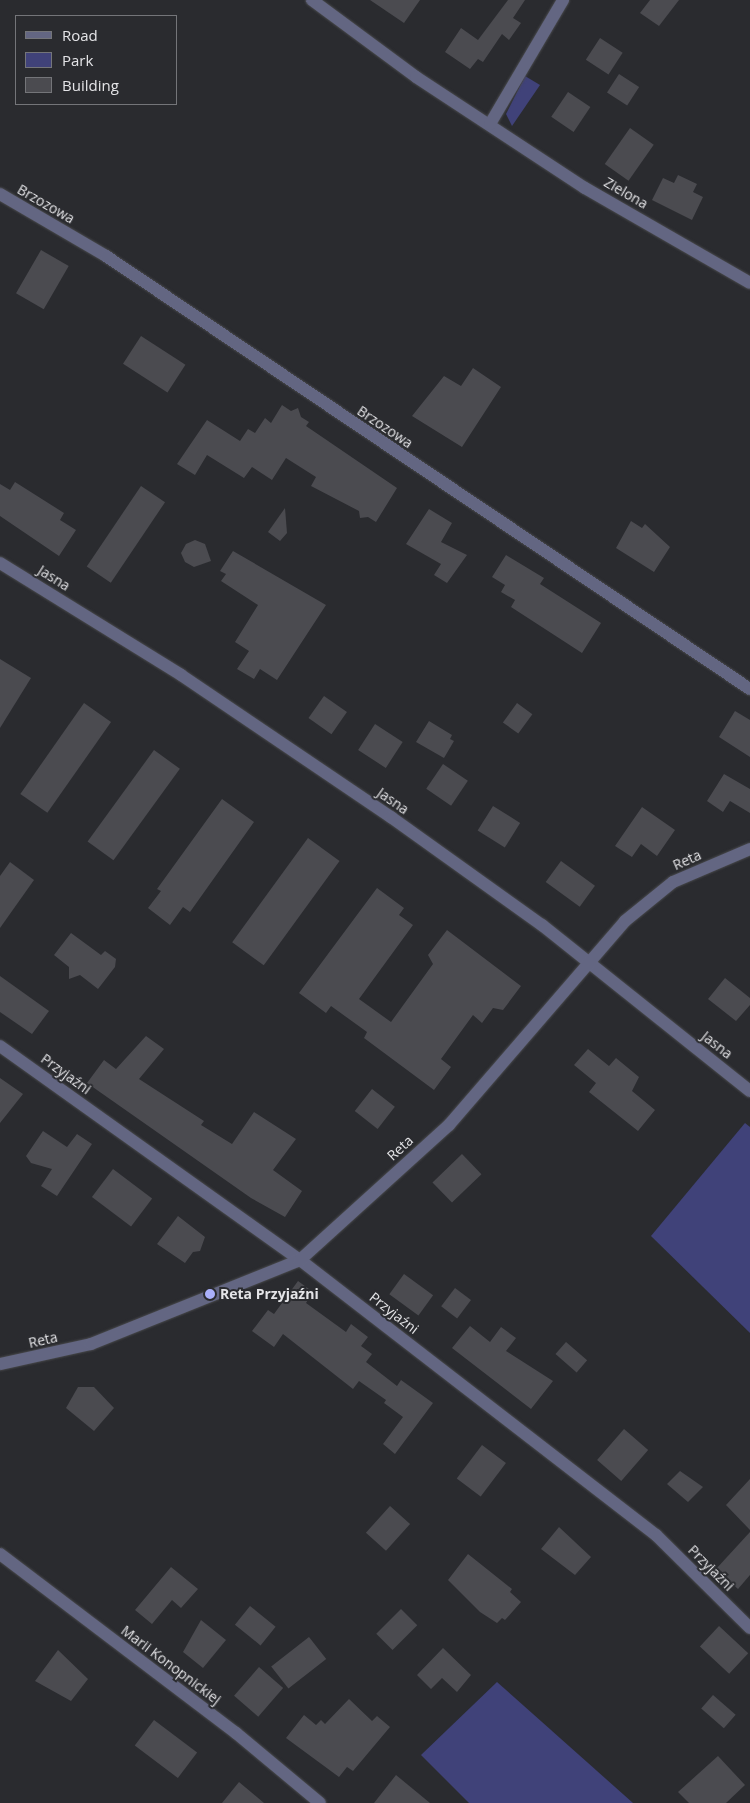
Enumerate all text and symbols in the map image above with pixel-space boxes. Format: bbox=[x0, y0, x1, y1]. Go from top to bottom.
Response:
legend bbox=[15, 15, 178, 105]
text: Road bbox=[62, 25, 98, 45]
text: Park bbox=[62, 50, 93, 70]
text: Building bbox=[62, 75, 119, 95]
street label: Zielona bbox=[601, 174, 651, 212]
street label: Brzozowa bbox=[14, 181, 78, 227]
street label: Brzozowa bbox=[354, 402, 416, 452]
street label: Jasna bbox=[35, 562, 73, 594]
street label: Jasna bbox=[374, 784, 412, 818]
street label: Reta bbox=[670, 846, 704, 874]
street label: Jasna bbox=[698, 1028, 736, 1062]
street label: Przyjaźni bbox=[38, 1050, 94, 1098]
street label: Reta bbox=[384, 1132, 416, 1164]
place label: Reta Przyjaźni bbox=[220, 1286, 319, 1302]
marker: Reta Przyjaźni bbox=[204, 1288, 216, 1300]
street label: Przyjaźni bbox=[366, 1289, 422, 1337]
street label: Reta bbox=[27, 1329, 59, 1351]
street label: Przyjaźni bbox=[685, 1542, 737, 1594]
street label: Marii Konopnickiej bbox=[118, 1622, 224, 1708]

